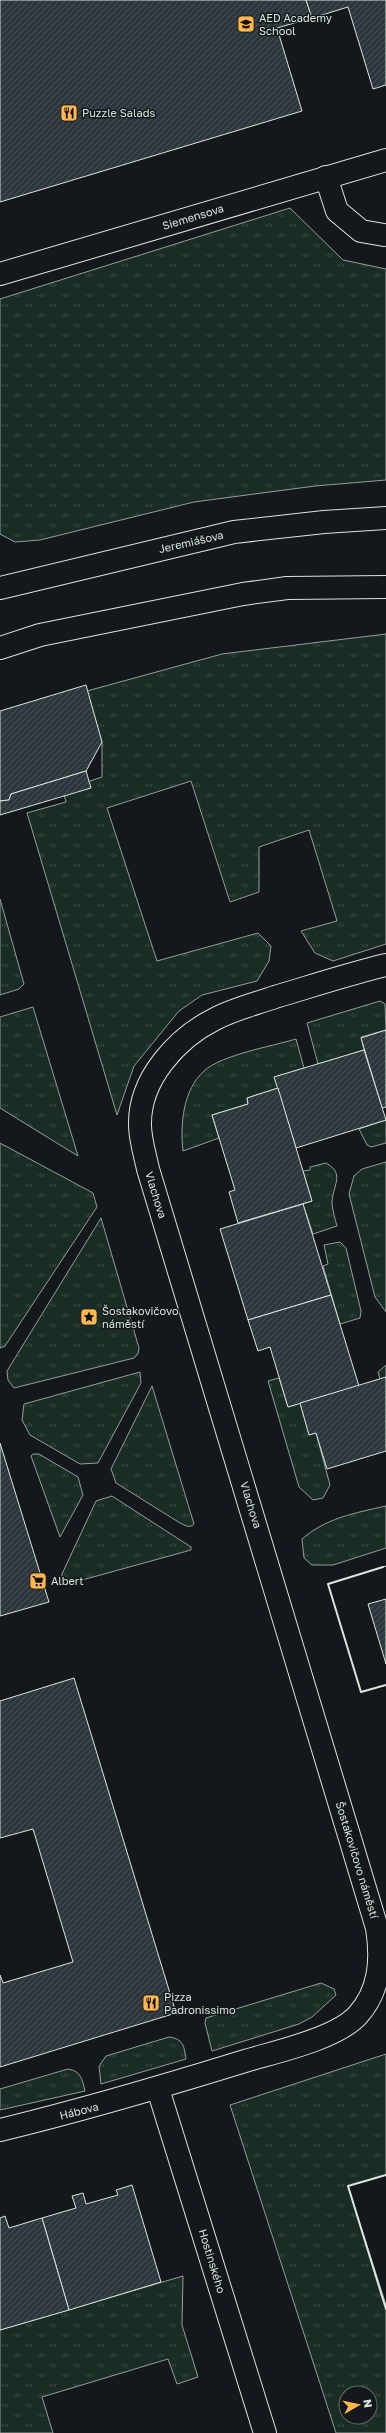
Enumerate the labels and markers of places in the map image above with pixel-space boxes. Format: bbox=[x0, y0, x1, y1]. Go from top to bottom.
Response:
place label: AED Academy School bbox=[259, 11, 332, 37]
school or university icon: AED Academy School bbox=[236, 14, 256, 34]
restaurant icon: Puzzle Salads bbox=[59, 103, 79, 123]
place label: Puzzle Salads bbox=[82, 106, 155, 119]
place label: Šostakovičovo náměstí bbox=[102, 1304, 179, 1330]
place icon: Šostakovičovo náměstí bbox=[79, 1307, 99, 1327]
supermarket icon: Albert bbox=[28, 1571, 48, 1591]
place label: Albert bbox=[51, 1574, 84, 1587]
place label: Pizza Padronissimo bbox=[164, 1990, 236, 2016]
restaurant icon: Pizza Padronissimo bbox=[141, 1993, 161, 2013]

